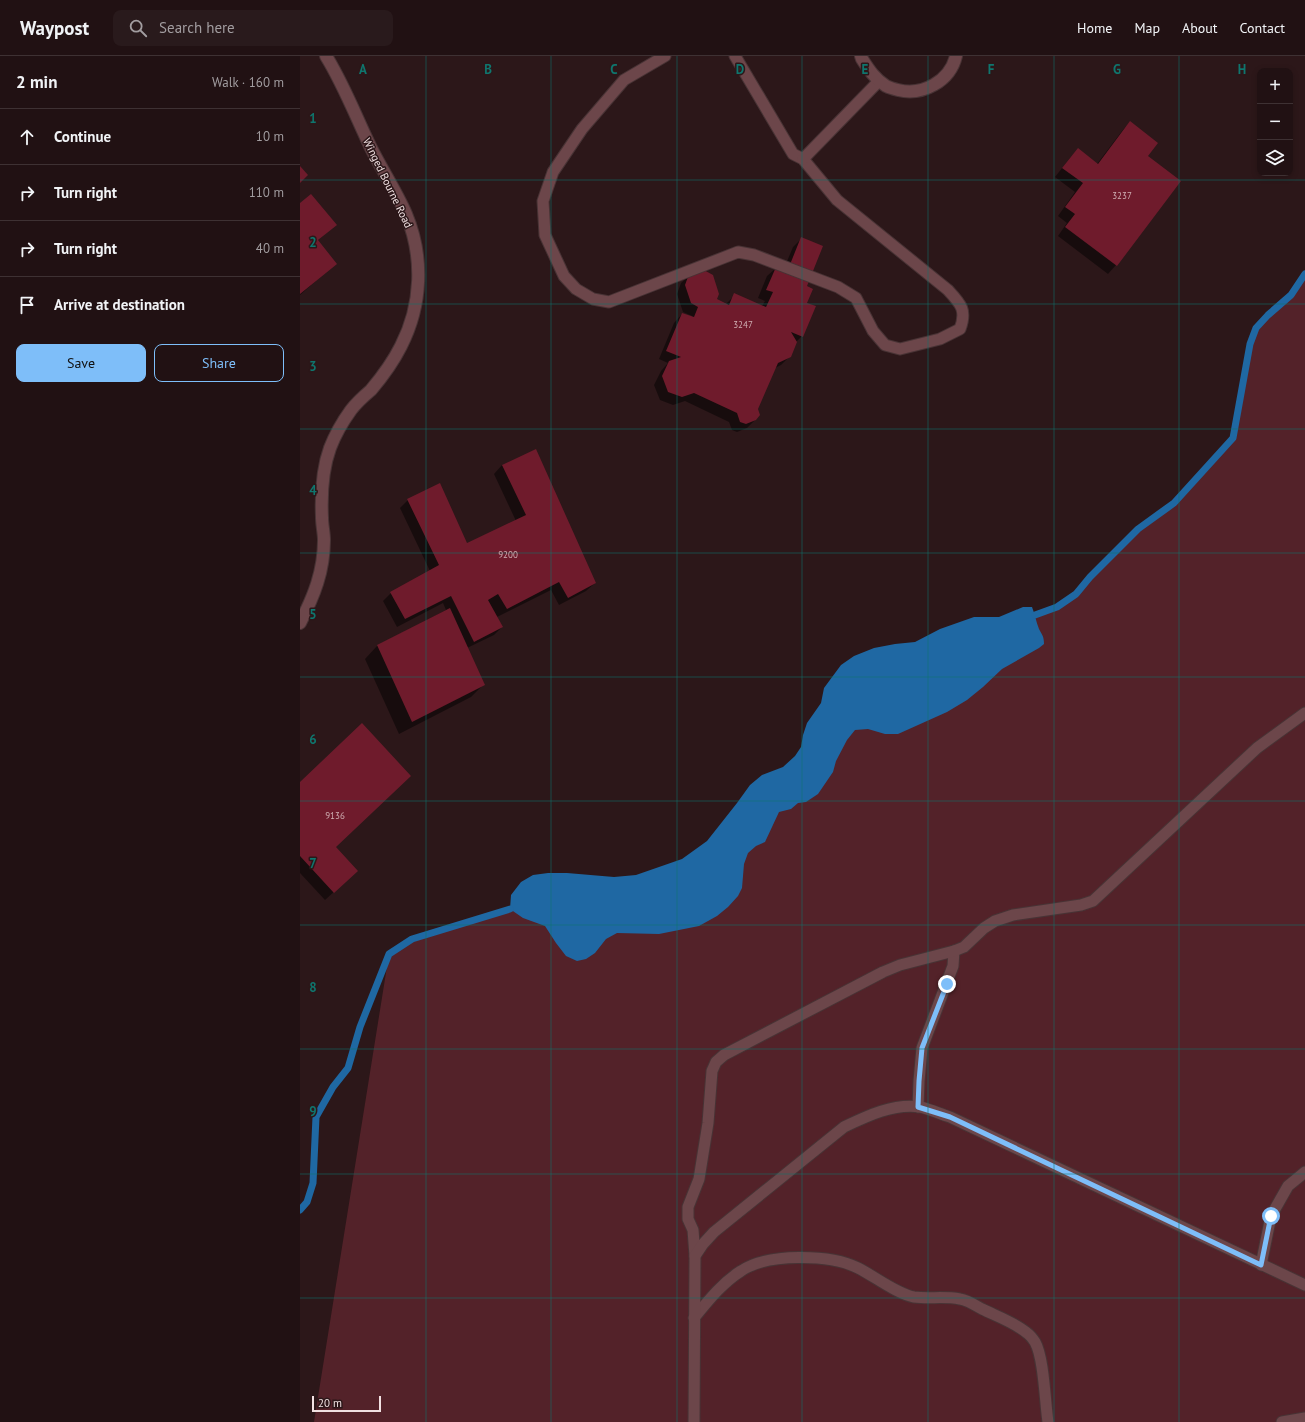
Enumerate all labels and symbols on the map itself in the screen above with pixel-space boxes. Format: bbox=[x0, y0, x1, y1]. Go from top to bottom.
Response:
text: A bbox=[359, 61, 367, 78]
text: B bbox=[484, 61, 492, 78]
text: C bbox=[610, 61, 618, 78]
text: D bbox=[736, 61, 744, 78]
text: E bbox=[862, 61, 869, 78]
text: F bbox=[988, 61, 995, 78]
text: G bbox=[1113, 61, 1121, 78]
text: H bbox=[1238, 61, 1246, 78]
text: 1 bbox=[309, 110, 317, 127]
street label: Winged Bourne Road bbox=[360, 136, 416, 230]
house number: 3237 bbox=[1112, 190, 1132, 201]
text: 2 bbox=[309, 234, 317, 251]
house number: 3247 bbox=[733, 319, 753, 330]
text: 3 bbox=[309, 358, 317, 375]
text: 4 bbox=[309, 482, 317, 499]
house number: 9200 bbox=[498, 549, 518, 560]
text: 5 bbox=[309, 606, 317, 623]
text: 6 bbox=[309, 731, 317, 748]
house number: 9136 bbox=[325, 810, 345, 821]
text: 7 bbox=[309, 855, 317, 872]
route end bbox=[938, 975, 956, 993]
text: 8 bbox=[309, 979, 317, 996]
text: 9 bbox=[309, 1103, 317, 1120]
route start bbox=[1262, 1207, 1280, 1225]
scale bar bbox=[312, 1394, 381, 1413]

